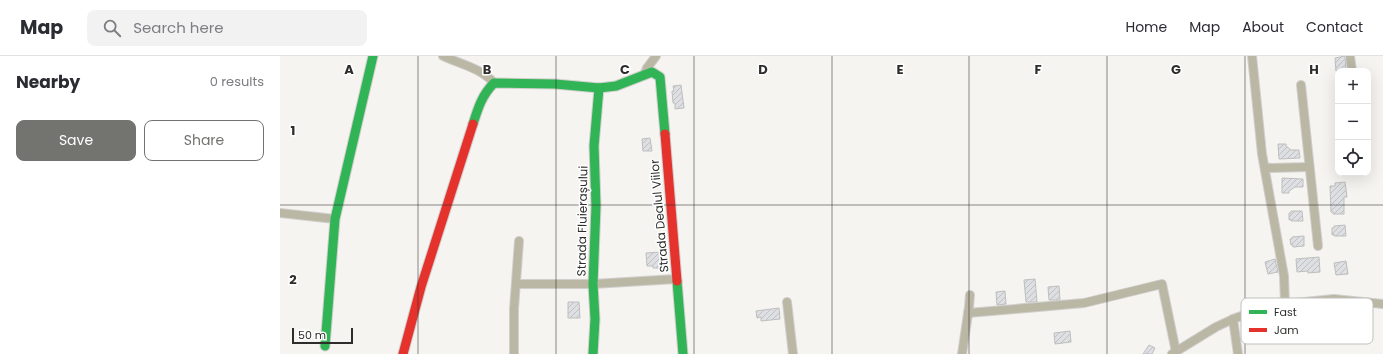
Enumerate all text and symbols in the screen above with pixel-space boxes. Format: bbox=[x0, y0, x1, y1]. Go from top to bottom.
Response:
search box bbox=[87, 10, 367, 46]
text: Map bbox=[20, 14, 63, 41]
icon: search bbox=[101, 17, 123, 39]
text: Search here bbox=[133, 17, 224, 38]
text: Home bbox=[1125, 17, 1167, 37]
text: Map bbox=[1189, 17, 1220, 37]
text: About bbox=[1242, 17, 1284, 37]
text: Contact bbox=[1306, 17, 1363, 37]
text: A bbox=[344, 60, 354, 79]
text: B bbox=[483, 60, 492, 79]
text: C bbox=[620, 60, 630, 79]
text: D bbox=[758, 60, 768, 79]
text: E bbox=[896, 60, 904, 79]
text: F bbox=[1034, 60, 1042, 79]
text: G bbox=[1171, 60, 1181, 79]
text: H bbox=[1309, 60, 1319, 79]
map controls bbox=[1335, 68, 1371, 176]
button: + bbox=[1335, 68, 1371, 104]
text: Nearby bbox=[16, 70, 80, 94]
text: 0 results bbox=[210, 72, 264, 91]
button: − bbox=[1335, 104, 1371, 140]
button: Save bbox=[16, 120, 136, 161]
button: Share bbox=[144, 120, 264, 161]
text: 1 bbox=[291, 121, 295, 140]
button: locate bbox=[1335, 140, 1371, 176]
street label: Strada Dealul Viilor bbox=[646, 158, 672, 273]
street label: Strada Fluierașului bbox=[573, 166, 591, 276]
text: 2 bbox=[289, 270, 297, 289]
legend bbox=[1241, 298, 1373, 344]
text: Fast bbox=[1274, 304, 1297, 320]
text: Jam bbox=[1274, 322, 1299, 338]
scale bar bbox=[292, 326, 353, 345]
text: 50 m bbox=[298, 327, 326, 343]

